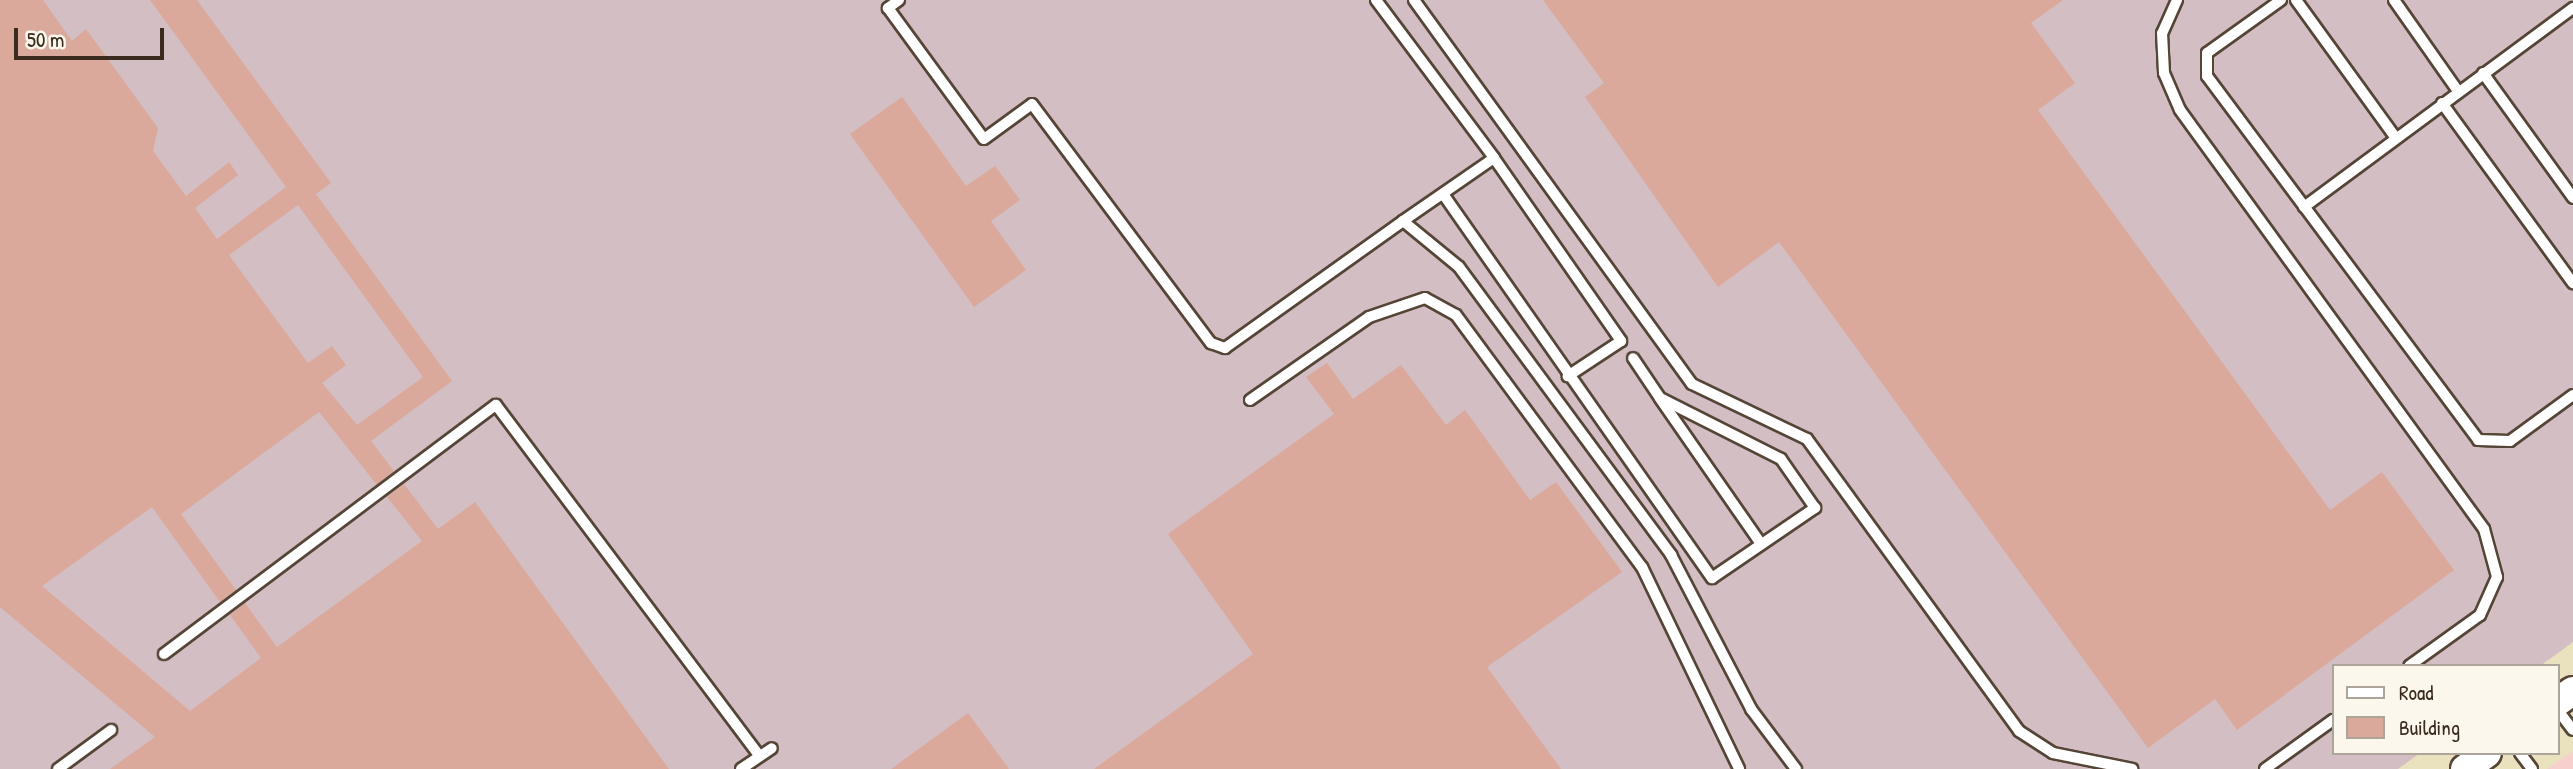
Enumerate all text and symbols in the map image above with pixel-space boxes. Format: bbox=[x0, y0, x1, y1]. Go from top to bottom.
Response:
scale bar bbox=[18, 14, 168, 58]
text: 50 m bbox=[27, 25, 64, 54]
legend bbox=[2332, 664, 2559, 755]
text: Road bbox=[2399, 678, 2433, 707]
text: Building bbox=[2399, 713, 2460, 742]

